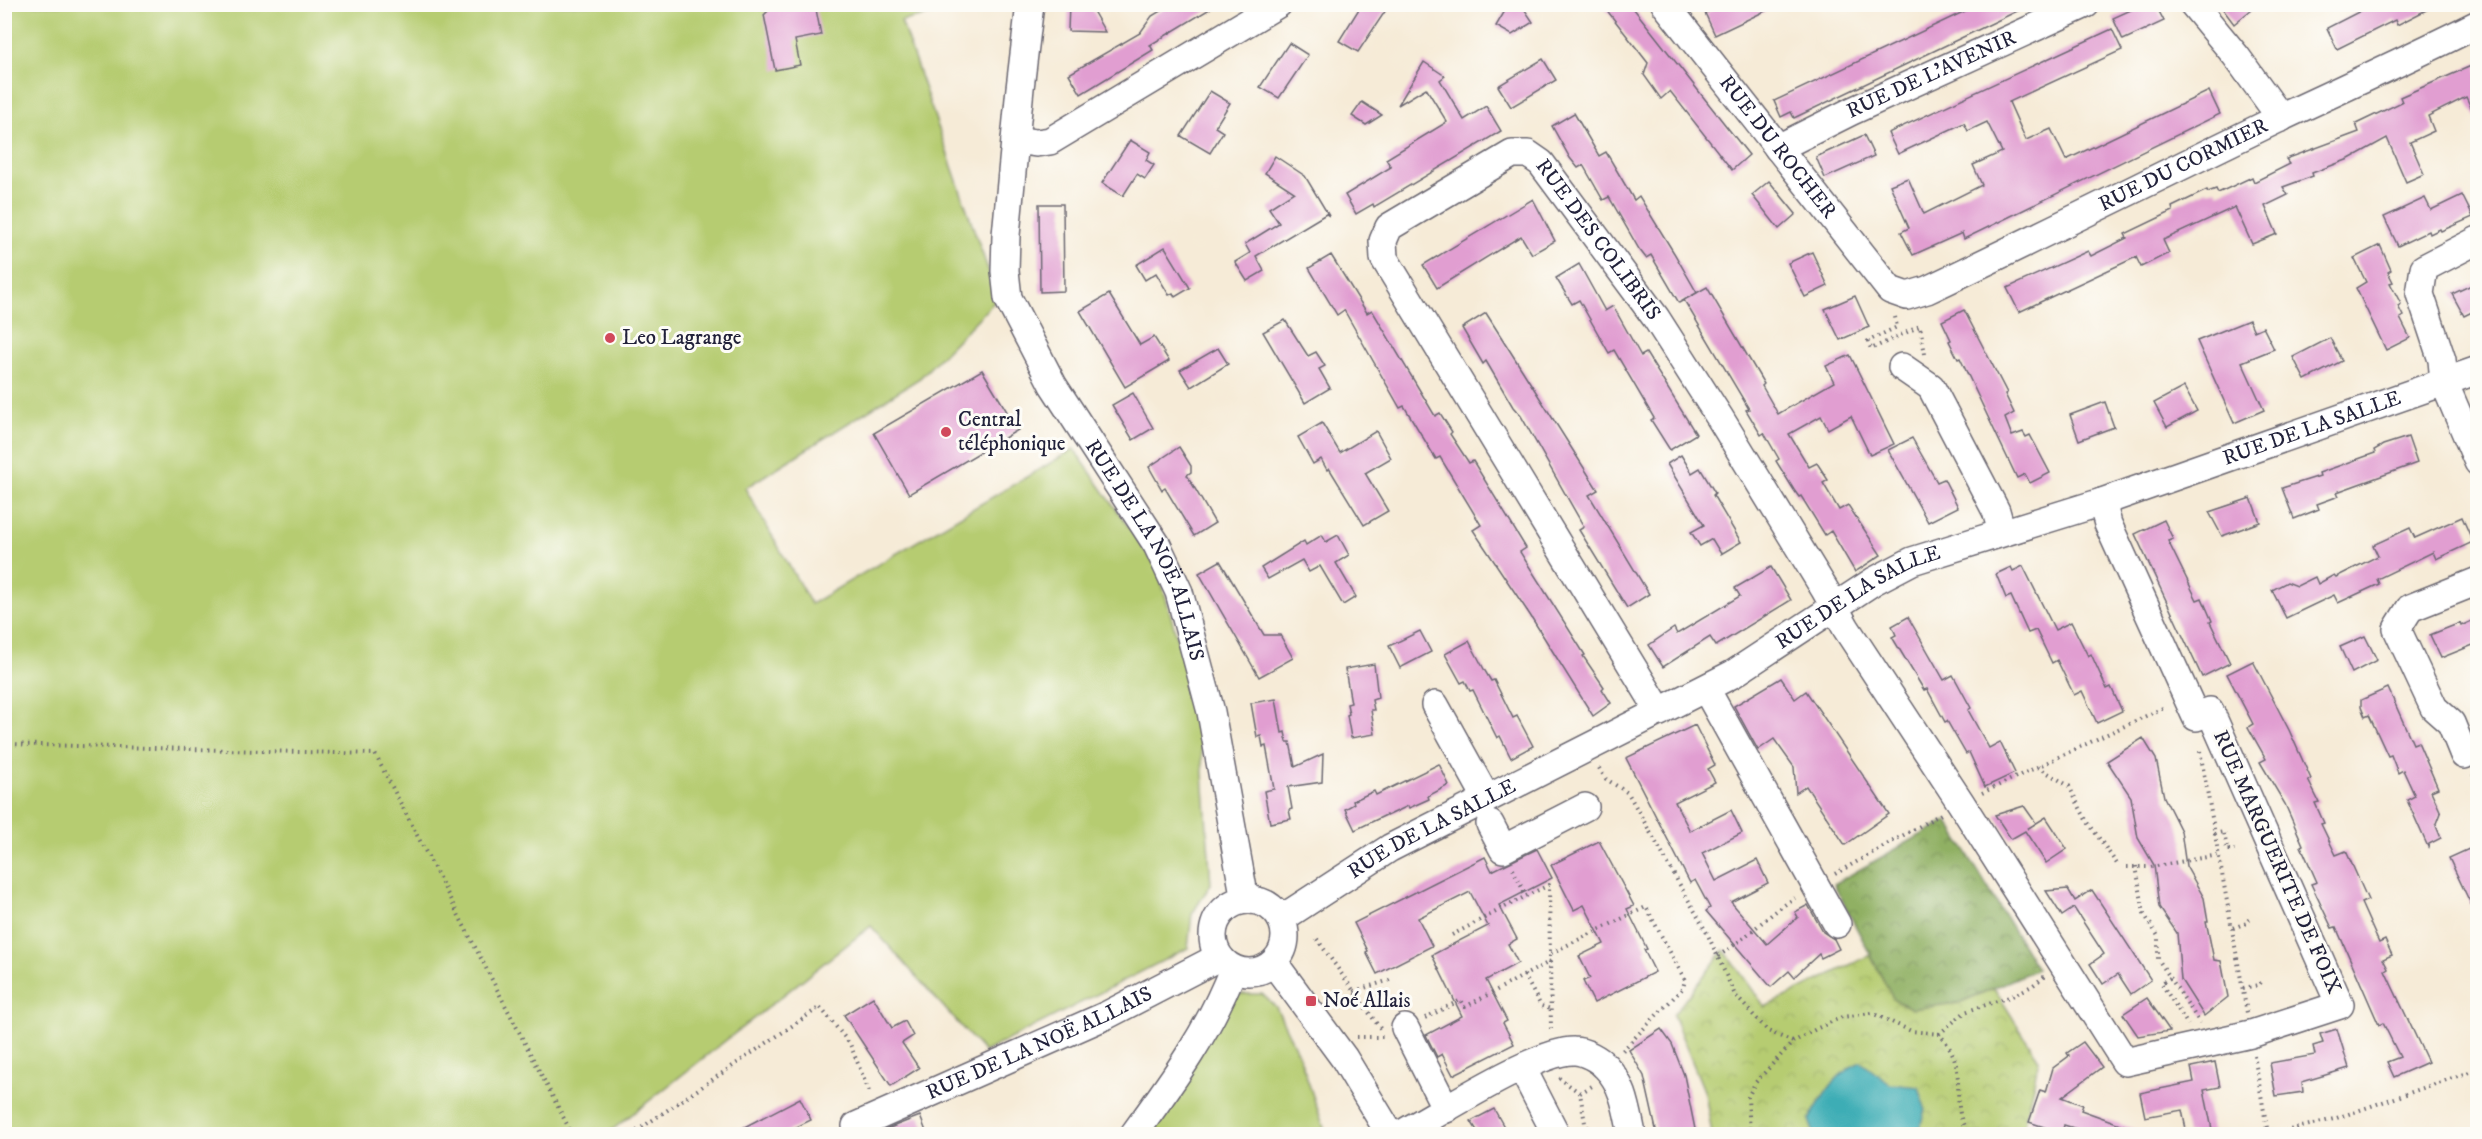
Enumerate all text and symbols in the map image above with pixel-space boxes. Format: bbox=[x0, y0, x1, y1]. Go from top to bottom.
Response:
street label: RUE DE L'AVENIR bbox=[1843, 25, 2020, 125]
street label: RUE DU ROCHER bbox=[1713, 70, 1842, 224]
street label: RUE DU CORMIER bbox=[2095, 113, 2272, 218]
street label: RUE DES COLIBRIS bbox=[1530, 154, 1666, 326]
place label: Leo Lagrange bbox=[622, 325, 742, 351]
marker: Leo Lagrange bbox=[603, 331, 617, 345]
street label: RUE DE LA SALLE bbox=[2219, 385, 2405, 472]
place label: Central téléphonique bbox=[958, 407, 1066, 457]
marker: Central téléphonique bbox=[939, 425, 953, 439]
street label: RUE DE LA NOË ALLAIS bbox=[1079, 435, 1210, 664]
street label: RUE DE LA SALLE bbox=[1771, 540, 1944, 655]
street label: RUE MARGUERITE DE FOIX bbox=[2207, 726, 2347, 998]
street label: RUE DE LA SALLE bbox=[1343, 773, 1520, 885]
street label: RUE DE LA NOË ALLAIS bbox=[922, 981, 1157, 1106]
place label: Noé Allais bbox=[1323, 988, 1411, 1014]
marker: Noé Allais bbox=[1304, 994, 1318, 1008]

